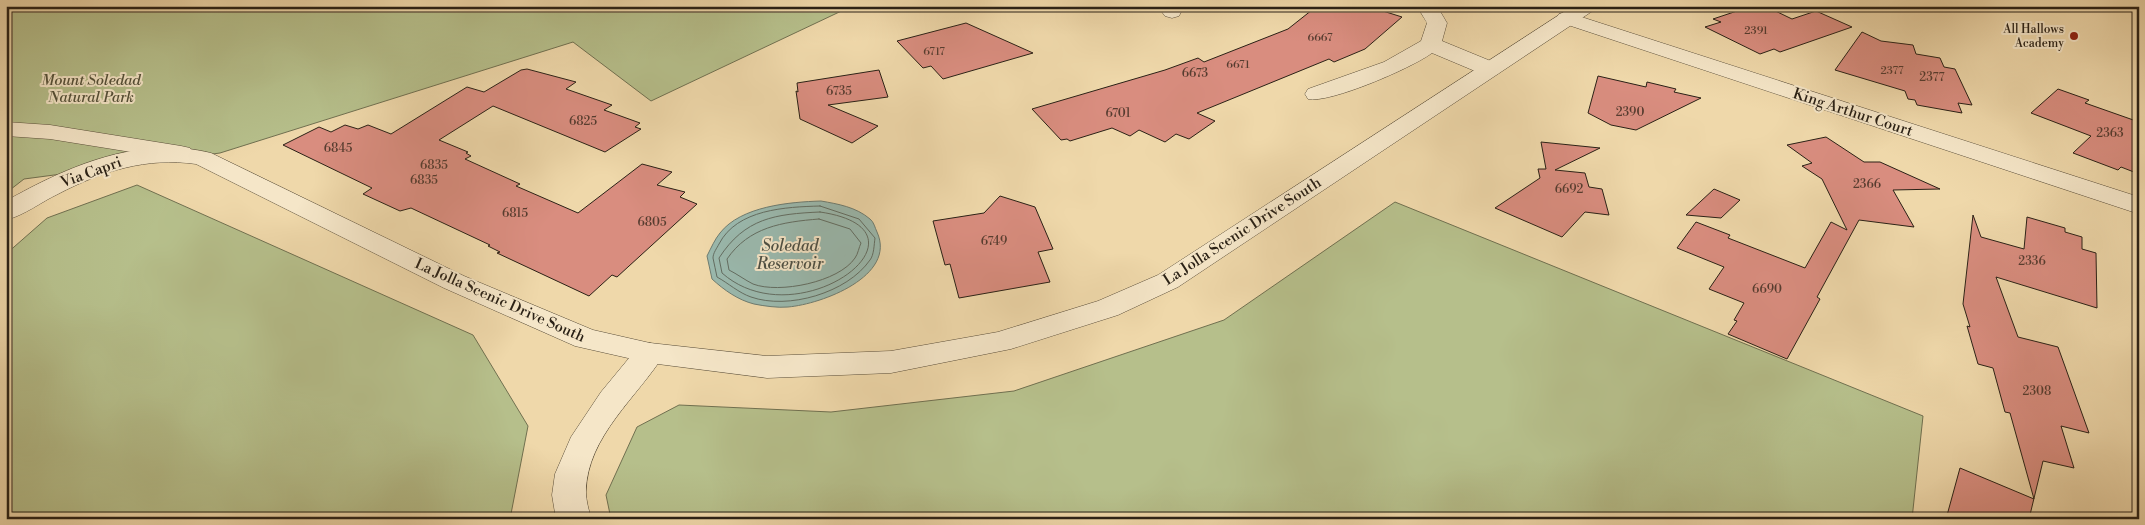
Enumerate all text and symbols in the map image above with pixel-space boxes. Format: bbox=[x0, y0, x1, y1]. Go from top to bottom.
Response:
place label: All Hallows Academy bbox=[2002, 22, 2064, 51]
house number: 2391 bbox=[1744, 24, 1768, 38]
marker: All Hallows Academy bbox=[2068, 30, 2080, 42]
house number: 6667 bbox=[1308, 31, 1333, 45]
house number: 6717 bbox=[923, 45, 945, 59]
house number: 6671 bbox=[1226, 58, 1250, 72]
house number: 2377 bbox=[1880, 64, 1904, 78]
house number: 6673 bbox=[1182, 66, 1209, 81]
house number: 2377 bbox=[1919, 70, 1945, 85]
park label: Mount Soledad Natural Park bbox=[41, 71, 141, 107]
house number: 6735 bbox=[826, 84, 852, 99]
street label: King Arthur Court bbox=[1791, 84, 1916, 141]
house number: 2390 bbox=[1616, 105, 1644, 120]
house number: 6701 bbox=[1105, 106, 1131, 121]
house number: 6825 bbox=[569, 114, 597, 129]
house number: 2363 bbox=[2096, 126, 2124, 141]
house number: 6845 bbox=[324, 141, 353, 156]
street label: Via Capri bbox=[57, 153, 124, 193]
house number: 6835 bbox=[420, 158, 448, 173]
house number: 6835 bbox=[410, 173, 438, 188]
street label: La Jolla Scenic Drive South bbox=[1160, 173, 1325, 290]
house number: 2366 bbox=[1853, 177, 1881, 192]
house number: 6692 bbox=[1555, 182, 1583, 197]
house number: 6815 bbox=[502, 206, 528, 221]
house number: 6805 bbox=[637, 215, 667, 230]
house number: 6749 bbox=[981, 234, 1007, 249]
water label: Soledad Reservoir bbox=[755, 236, 825, 274]
street label: La Jolla Scenic Drive South bbox=[412, 254, 588, 347]
house number: 2336 bbox=[2018, 254, 2046, 269]
house number: 6690 bbox=[1752, 282, 1782, 297]
house number: 2308 bbox=[2023, 384, 2051, 399]

